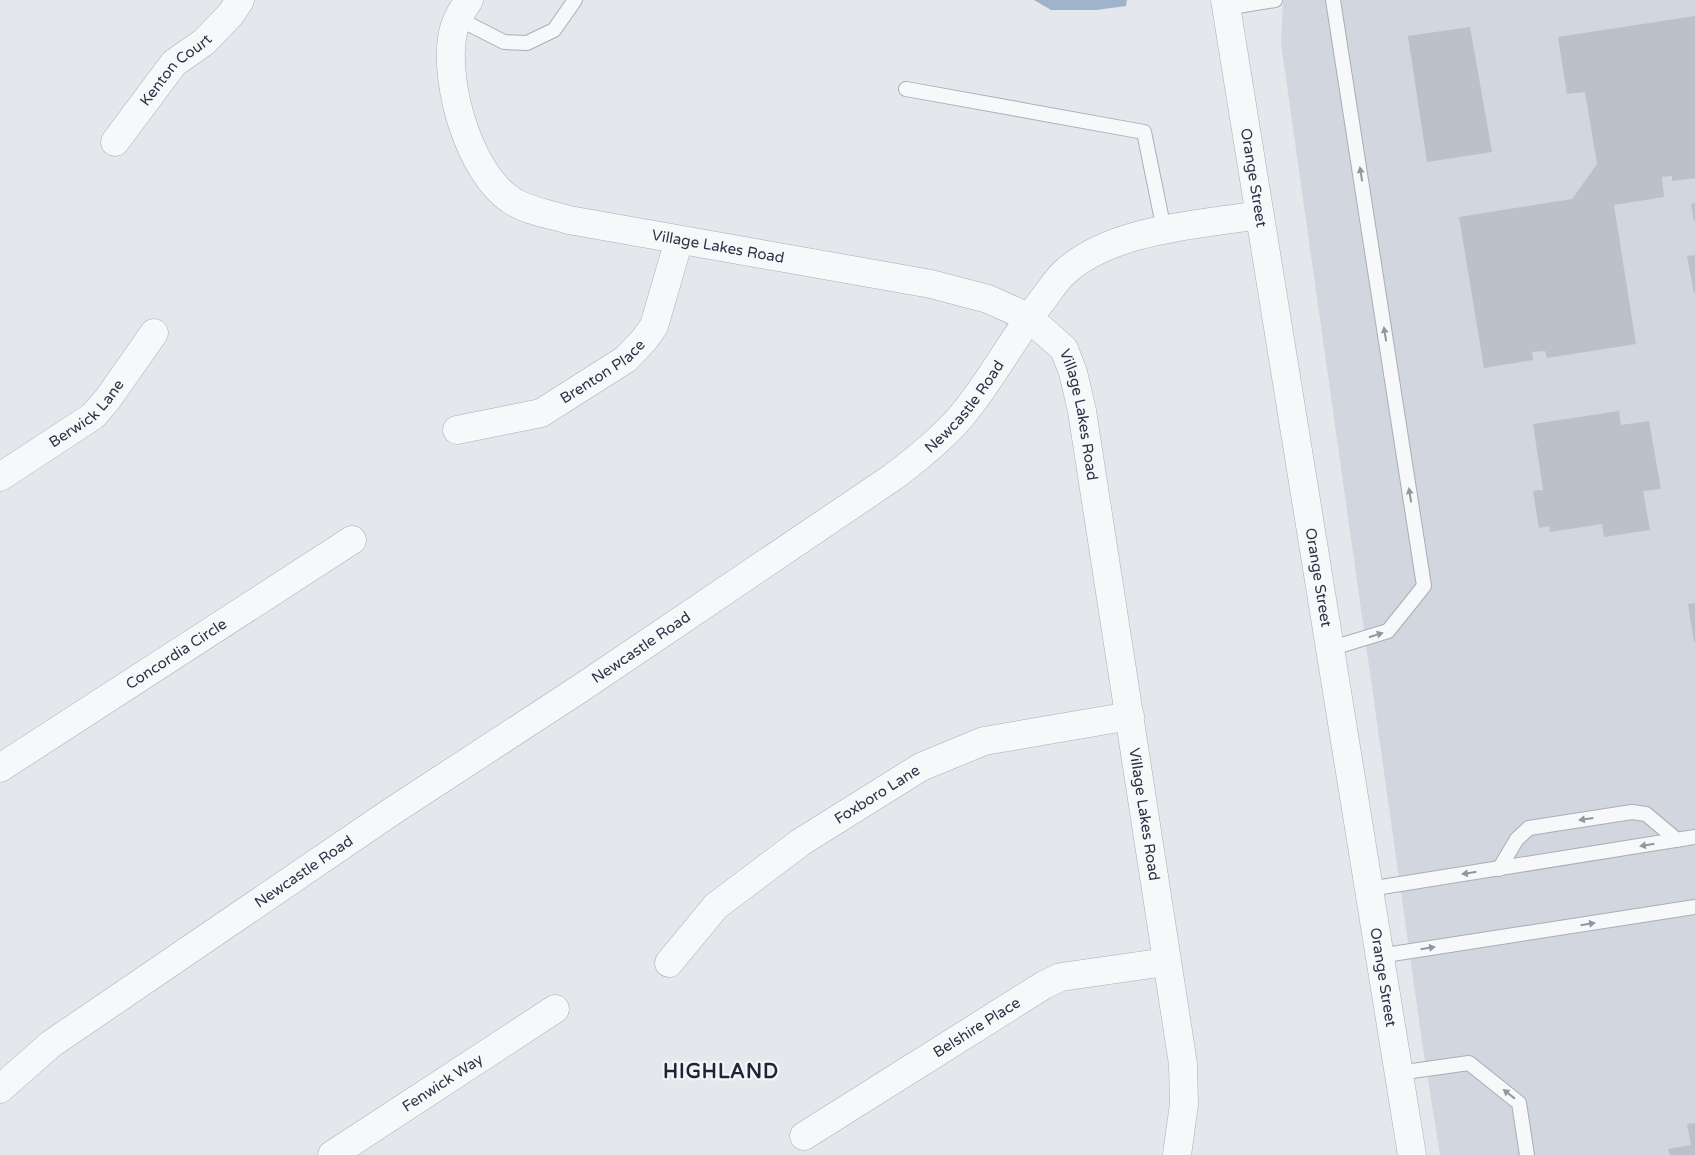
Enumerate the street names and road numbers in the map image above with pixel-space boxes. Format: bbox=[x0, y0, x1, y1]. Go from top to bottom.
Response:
street label: Kenton Court bbox=[136, 30, 216, 109]
street label: Orange Street bbox=[1237, 127, 1271, 229]
street label: Village Lakes Road bbox=[650, 226, 786, 267]
street label: Brenton Place bbox=[557, 336, 649, 407]
street label: Village Lakes Road bbox=[1056, 346, 1102, 482]
street label: Newcastle Road bbox=[921, 357, 1008, 457]
street label: Berwick Lane bbox=[46, 376, 128, 451]
street label: Orange Street bbox=[1302, 527, 1335, 629]
street label: Newcastle Road bbox=[588, 608, 694, 687]
street label: Concordia Circle bbox=[122, 615, 230, 693]
street label: Village Lakes Road bbox=[1125, 747, 1164, 882]
street label: Foxboro Lane bbox=[831, 761, 923, 828]
street label: Newcastle Road bbox=[251, 832, 356, 911]
street label: Orange Street bbox=[1366, 926, 1400, 1028]
street label: Belshire Place bbox=[930, 993, 1023, 1061]
street label: Fenwick Way bbox=[399, 1050, 486, 1116]

